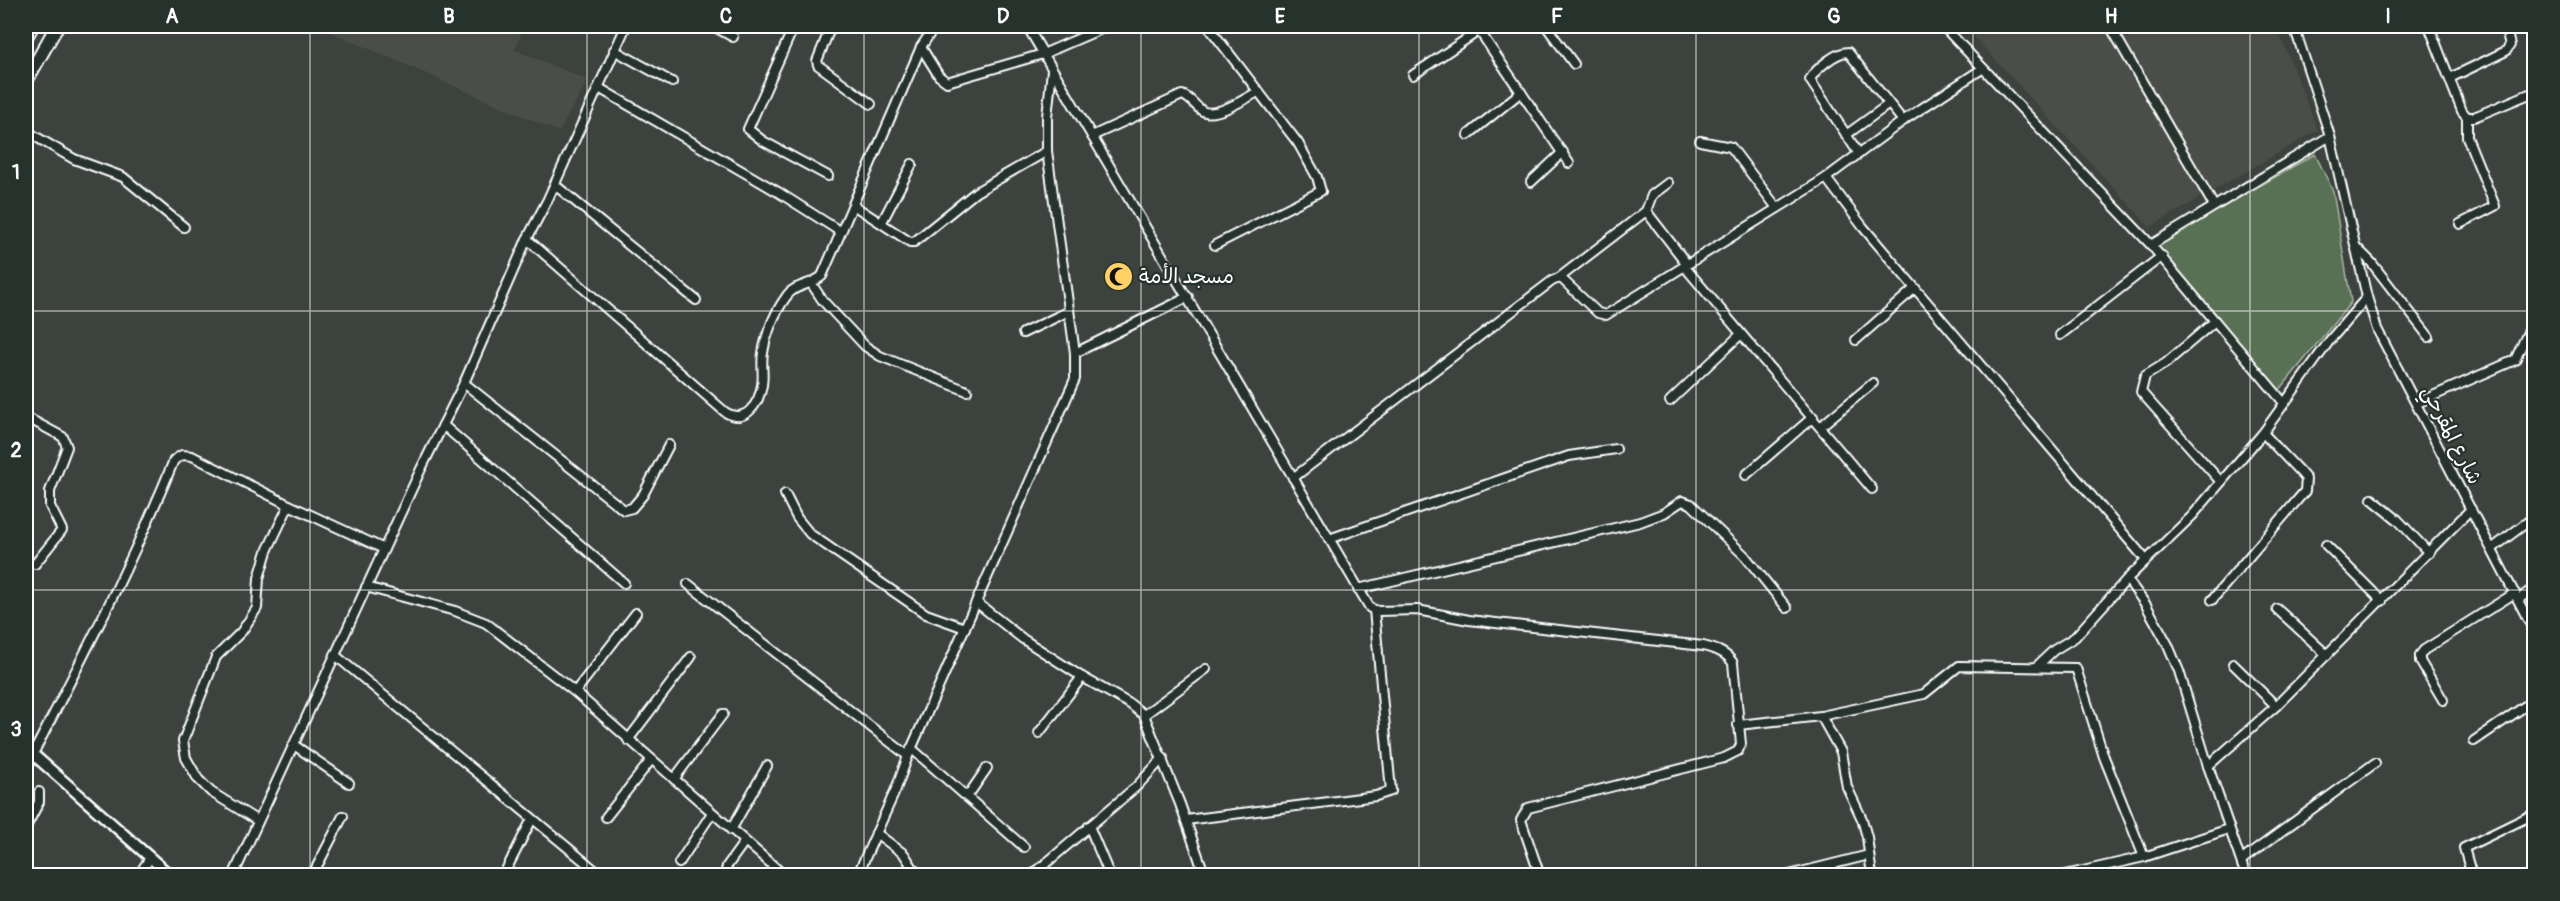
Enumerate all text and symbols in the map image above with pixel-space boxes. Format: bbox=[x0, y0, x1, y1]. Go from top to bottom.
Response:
text: A bbox=[166, 4, 179, 29]
text: B bbox=[443, 4, 455, 29]
text: C bbox=[720, 4, 732, 29]
text: D bbox=[997, 4, 1010, 29]
text: E bbox=[1275, 4, 1286, 29]
text: F bbox=[1551, 4, 1563, 29]
text: G bbox=[1827, 4, 1841, 29]
text: H bbox=[2105, 4, 2118, 29]
text: I bbox=[2385, 4, 2391, 29]
text: 1 bbox=[12, 160, 20, 185]
mosque icon: مسجد الأمة bbox=[1102, 260, 1134, 292]
place label: مسجد الأمة bbox=[1139, 263, 1234, 289]
street label: شارع المقرحي bbox=[2412, 381, 2488, 491]
text: 2 bbox=[10, 438, 22, 463]
text: 3 bbox=[10, 717, 22, 742]

